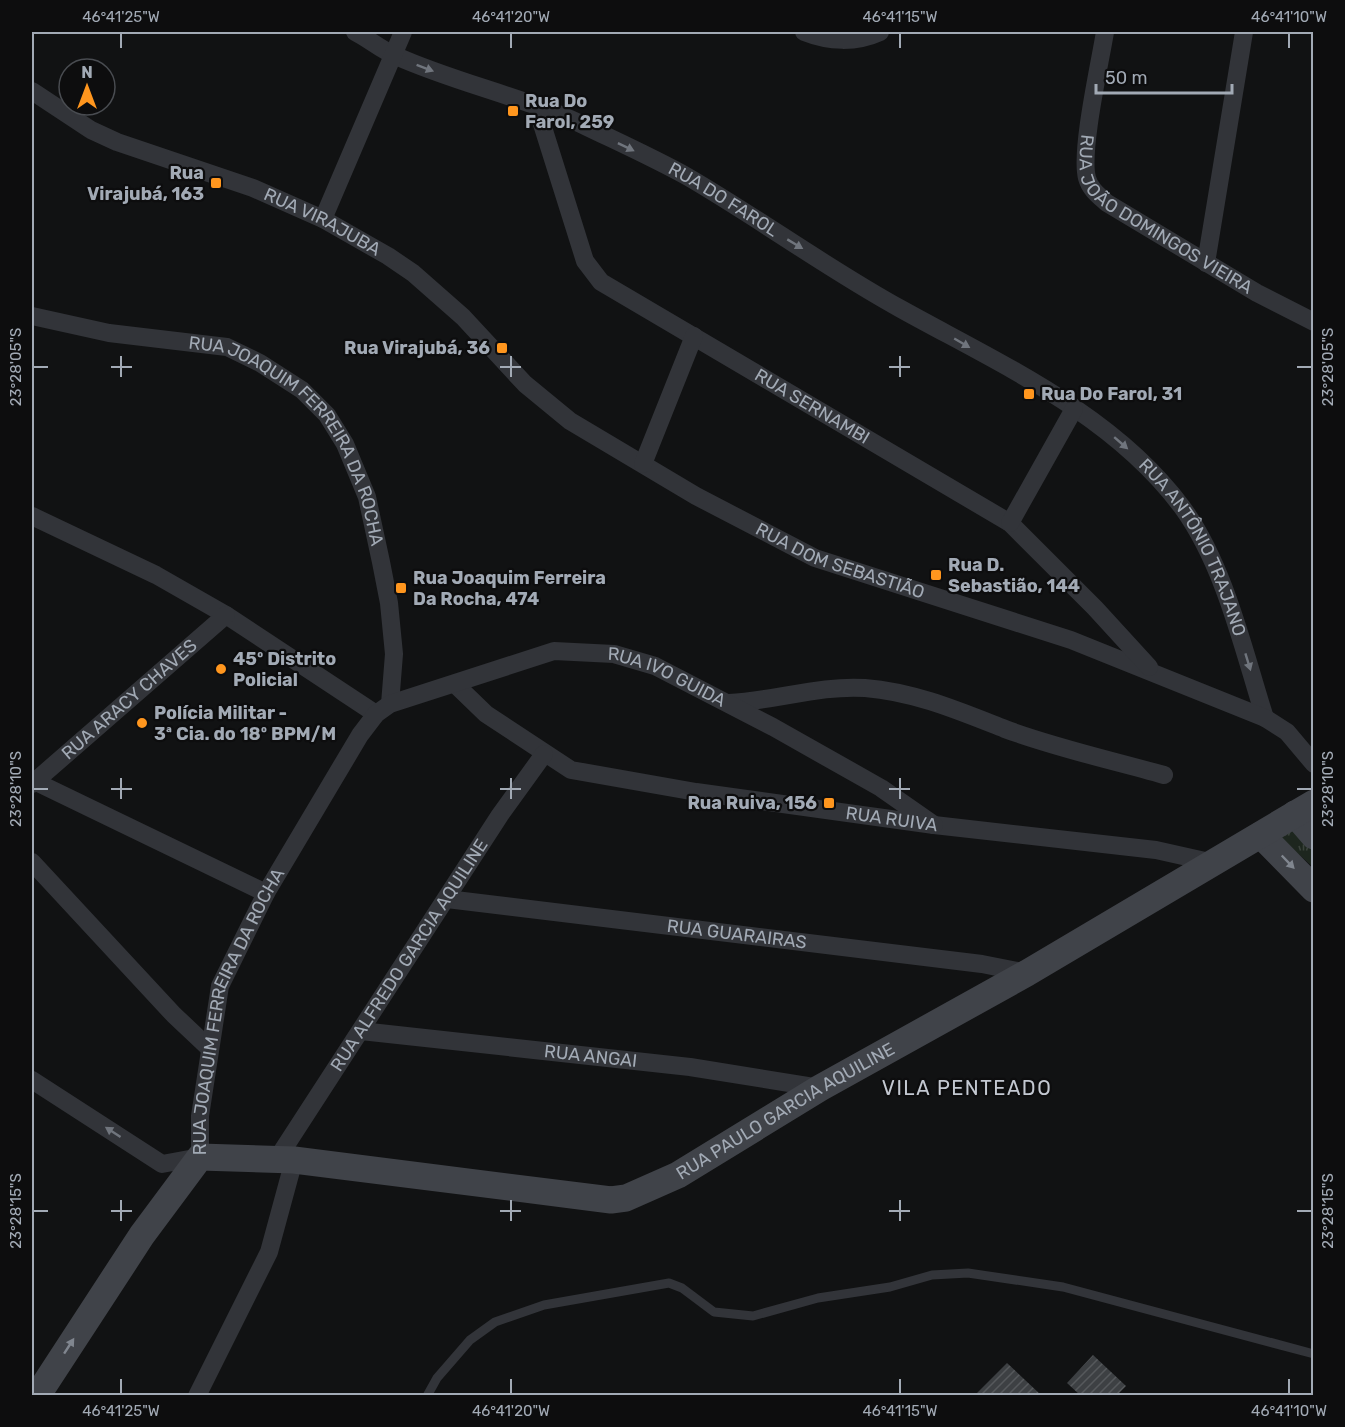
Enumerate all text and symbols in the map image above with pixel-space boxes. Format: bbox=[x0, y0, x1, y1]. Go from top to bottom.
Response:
text: 46°41'25"W bbox=[82, 8, 160, 26]
text: 46°41'20"W bbox=[472, 8, 550, 26]
text: 46°41'15"W bbox=[862, 8, 938, 26]
text: 46°41'10"W bbox=[1251, 8, 1327, 26]
north arrow bbox=[57, 57, 117, 117]
scale bar bbox=[1096, 57, 1232, 95]
text: N bbox=[81, 63, 93, 82]
one-way arrow bbox=[416, 64, 434, 73]
text: 50 m bbox=[1105, 67, 1148, 89]
place label: Rua Do Farol, 259 bbox=[525, 90, 614, 133]
marker: Rua Do Farol, 259 bbox=[506, 104, 520, 118]
street label: RUA JOÃO DOMINGOS VIEIRA bbox=[1074, 133, 1257, 299]
one-way arrow bbox=[617, 142, 634, 151]
street label: RUA DO FAROL bbox=[665, 157, 782, 242]
place label: Rua Virajubá, 163 bbox=[87, 162, 204, 205]
marker: Rua Virajubá, 163 bbox=[209, 176, 223, 190]
street label: RUA VIRAJUBA bbox=[260, 183, 385, 261]
one-way arrow bbox=[787, 239, 804, 249]
text: 23°28'05"S bbox=[7, 328, 25, 406]
text: 23°28'05"S bbox=[1319, 328, 1337, 406]
street label: RUA JOAQUIM FERREIRA DA ROCHA bbox=[187, 332, 388, 548]
place label: Rua Virajubá, 36 bbox=[344, 337, 490, 359]
one-way arrow bbox=[954, 338, 971, 348]
marker: Rua Virajubá, 36 bbox=[495, 341, 509, 355]
street label: RUA SERNAMBI bbox=[751, 364, 874, 449]
place label: Rua Do Farol, 31 bbox=[1041, 383, 1182, 405]
marker: Rua Do Farol, 31 bbox=[1022, 387, 1036, 401]
one-way arrow bbox=[1113, 437, 1129, 450]
street label: RUA ANTÔNIO TRAJANO bbox=[1134, 454, 1251, 639]
street label: RUA DOM SEBASTIÃO bbox=[752, 518, 927, 603]
place label: Rua D. Sebastião, 144 bbox=[948, 554, 1080, 597]
place label: Rua Joaquim Ferreira Da Rocha, 474 bbox=[413, 567, 606, 610]
marker: Rua D. Sebastião, 144 bbox=[929, 568, 943, 582]
marker: Rua Joaquim Ferreira Da Rocha, 474 bbox=[394, 581, 408, 595]
street label: RUA ARACY CHAVES bbox=[57, 634, 202, 764]
street label: RUA IVO GUIDA bbox=[607, 643, 730, 712]
place label: 45º Distrito Policial bbox=[233, 648, 336, 691]
one-way arrow bbox=[1243, 653, 1253, 671]
marker: 45º Distrito Policial bbox=[214, 662, 228, 676]
place label: Polícia Militar - 3ª Cia. do 18º BPM/M bbox=[154, 702, 336, 745]
marker: Polícia Militar - 3ª Cia. do 18º BPM/M bbox=[135, 716, 149, 730]
text: 23°28'10"S bbox=[7, 751, 25, 827]
text: 23°28'10"S bbox=[1319, 751, 1337, 827]
place label: Rua Ruiva, 156 bbox=[687, 792, 817, 814]
marker: Rua Ruiva, 156 bbox=[822, 796, 836, 810]
street label: RUA RUIVA bbox=[844, 802, 939, 836]
street label: RUA ALFREDO GARCIA AQUILINE bbox=[326, 835, 493, 1075]
one-way arrow bbox=[1281, 854, 1295, 869]
street label: RUA JOAQUIM FERREIRA DA ROCHA bbox=[189, 864, 289, 1155]
street label: RUA GUARAIRAS bbox=[666, 915, 808, 954]
street label: RUA PAULO GARCIA AQUILINE bbox=[672, 1038, 899, 1184]
street label: RUA ANGAI bbox=[543, 1040, 638, 1072]
district label: VILA PENTEADO bbox=[882, 1076, 1052, 1100]
one-way arrow bbox=[105, 1126, 121, 1138]
text: 23°28'15"S bbox=[7, 1173, 25, 1249]
text: 23°28'15"S bbox=[1319, 1173, 1337, 1249]
one-way arrow bbox=[63, 1339, 75, 1355]
text: 46°41'25"W bbox=[82, 1402, 160, 1420]
text: 46°41'20"W bbox=[472, 1402, 550, 1420]
text: 46°41'15"W bbox=[862, 1402, 938, 1420]
text: 46°41'10"W bbox=[1251, 1402, 1327, 1420]

